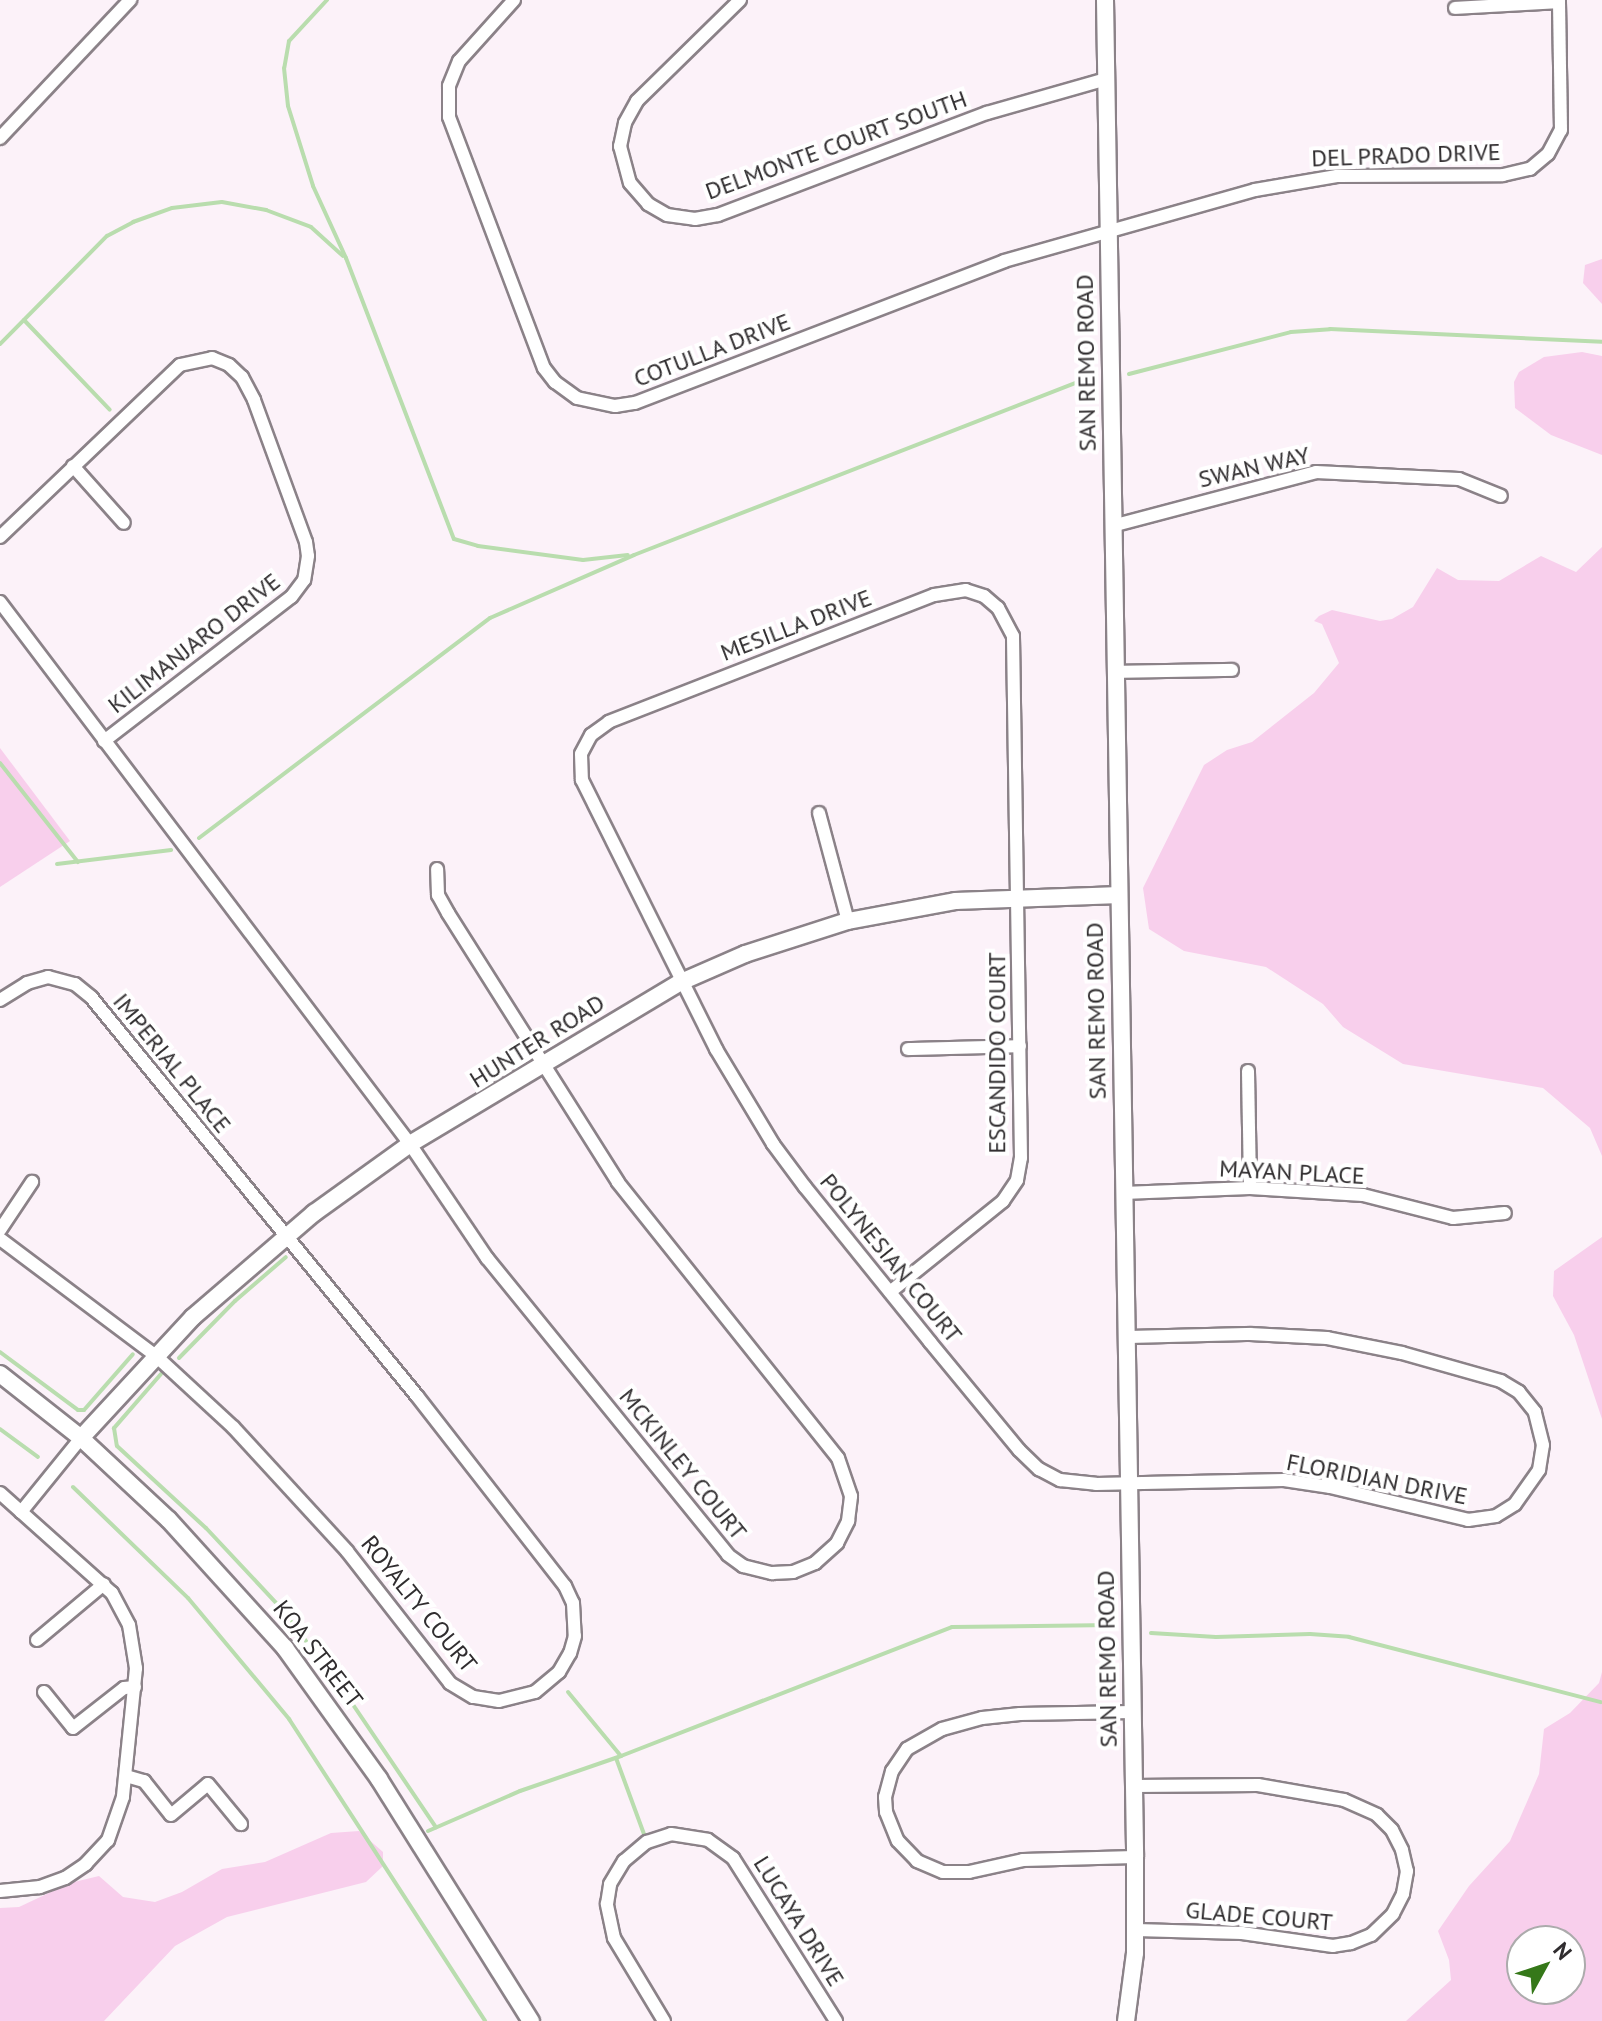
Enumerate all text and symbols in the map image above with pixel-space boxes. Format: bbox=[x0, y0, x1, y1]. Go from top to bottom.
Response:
street label: DELMONTE COURT SOUTH bbox=[701, 84, 971, 206]
street label: DEL PRADO DRIVE bbox=[1310, 137, 1502, 173]
street label: SAN REMO ROAD bbox=[1070, 274, 1102, 452]
street label: COTULLA DRIVE bbox=[629, 307, 795, 393]
street label: SWAN WAY bbox=[1195, 440, 1313, 494]
street label: KILIMANJARO DRIVE bbox=[102, 567, 286, 719]
street label: MESILLA DRIVE bbox=[716, 583, 876, 667]
street label: SAN REMO ROAD bbox=[1080, 922, 1112, 1100]
street label: ESCANDIDO COURT bbox=[983, 952, 1011, 1154]
street label: IMPERIAL PLACE bbox=[107, 987, 237, 1139]
street label: HUNTER ROAD bbox=[464, 988, 610, 1094]
street label: MAYAN PLACE bbox=[1218, 1154, 1366, 1190]
street label: POLYNESIAN COURT bbox=[814, 1168, 968, 1348]
street label: MCKINLEY COURT bbox=[613, 1382, 753, 1546]
street label: FLORIDIAN DRIVE bbox=[1284, 1447, 1470, 1511]
street label: ROYALTY COURT bbox=[355, 1530, 483, 1678]
street label: SAN REMO ROAD bbox=[1091, 1570, 1123, 1748]
street label: KOA STREET bbox=[267, 1594, 369, 1714]
street label: LUCAYA DRIVE bbox=[747, 1850, 851, 1992]
street label: GLADE COURT bbox=[1184, 1895, 1334, 1937]
north arrow bbox=[1506, 1925, 1586, 2005]
text: N bbox=[1547, 1936, 1578, 1965]

